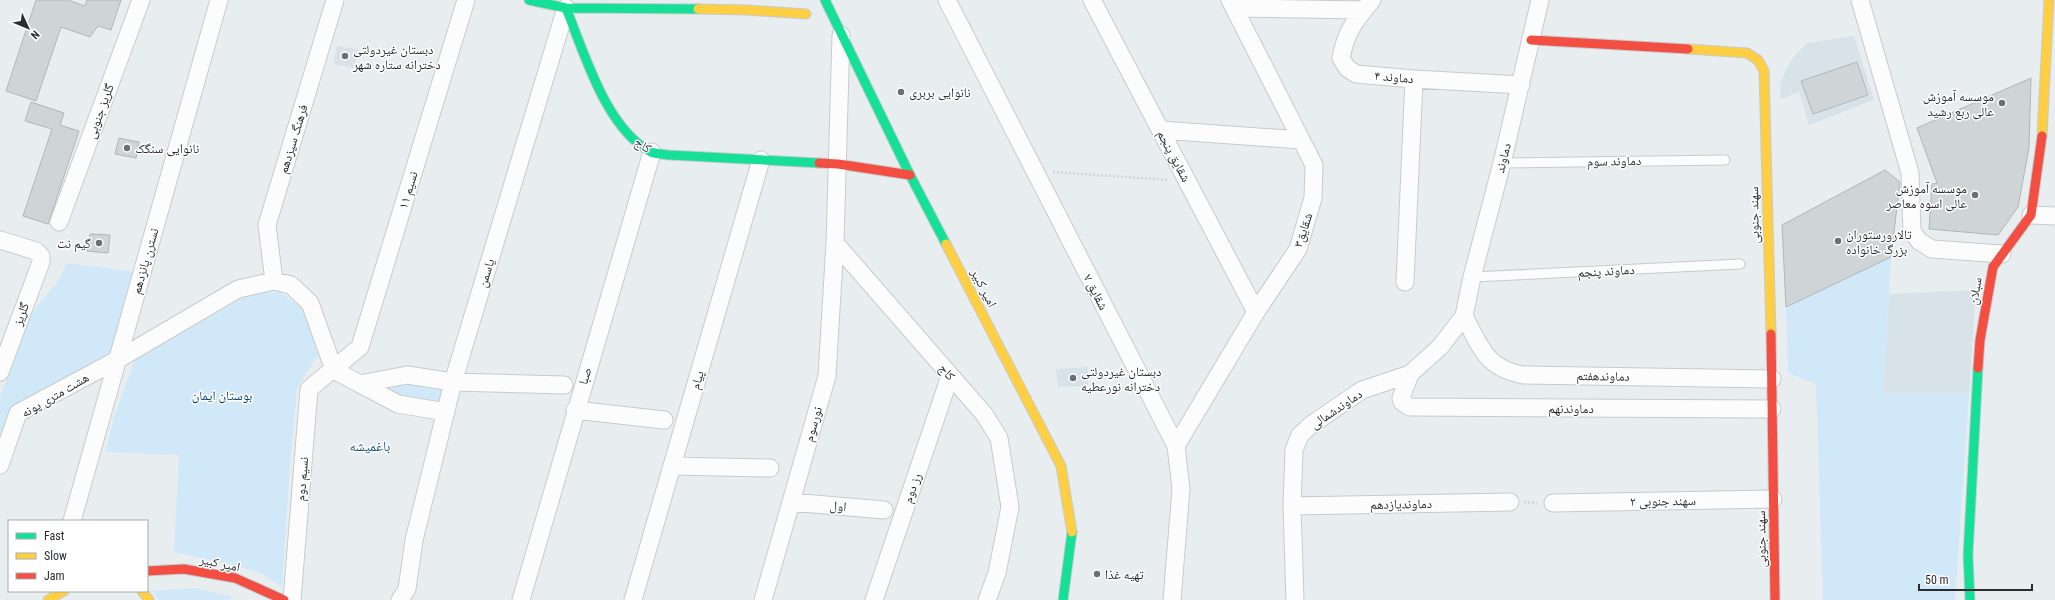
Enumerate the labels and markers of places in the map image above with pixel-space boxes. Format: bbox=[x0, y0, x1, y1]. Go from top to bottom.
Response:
place label: دبستان غیردولتی دخترانه ستاره شهر bbox=[352, 42, 441, 73]
marker: دبستان غیردولتی دخترانه ستاره شهر bbox=[340, 51, 350, 61]
place label: نانوایی بربری bbox=[909, 85, 971, 101]
marker: نانوایی بربری bbox=[896, 87, 906, 97]
place label: موسسه آموزش عالی ربع رشید bbox=[1923, 89, 1994, 121]
marker: موسسه آموزش عالی ربع رشید bbox=[1997, 98, 2007, 108]
place label: نانوایی سنگک bbox=[135, 141, 199, 157]
marker: نانوایی سنگک bbox=[122, 143, 132, 153]
place label: موسسه آموزش عالی اسوه معاصر bbox=[1885, 181, 1967, 212]
marker: موسسه آموزش عالی اسوه معاصر bbox=[1970, 190, 1980, 200]
place label: تالارورستوران بزرگ خانواده bbox=[1846, 227, 1912, 258]
place label: گیم نت bbox=[57, 236, 92, 252]
marker: تالارورستوران بزرگ خانواده bbox=[1833, 236, 1843, 246]
marker: گیم نت bbox=[94, 238, 104, 248]
place label: دبستان غیردولتی دخترانه نورعطیه bbox=[1081, 364, 1161, 395]
marker: دبستان غیردولتی دخترانه نورعطیه bbox=[1068, 373, 1078, 383]
place label: تهیه غذا bbox=[1105, 567, 1144, 582]
marker: تهیه غذا bbox=[1092, 569, 1102, 579]

